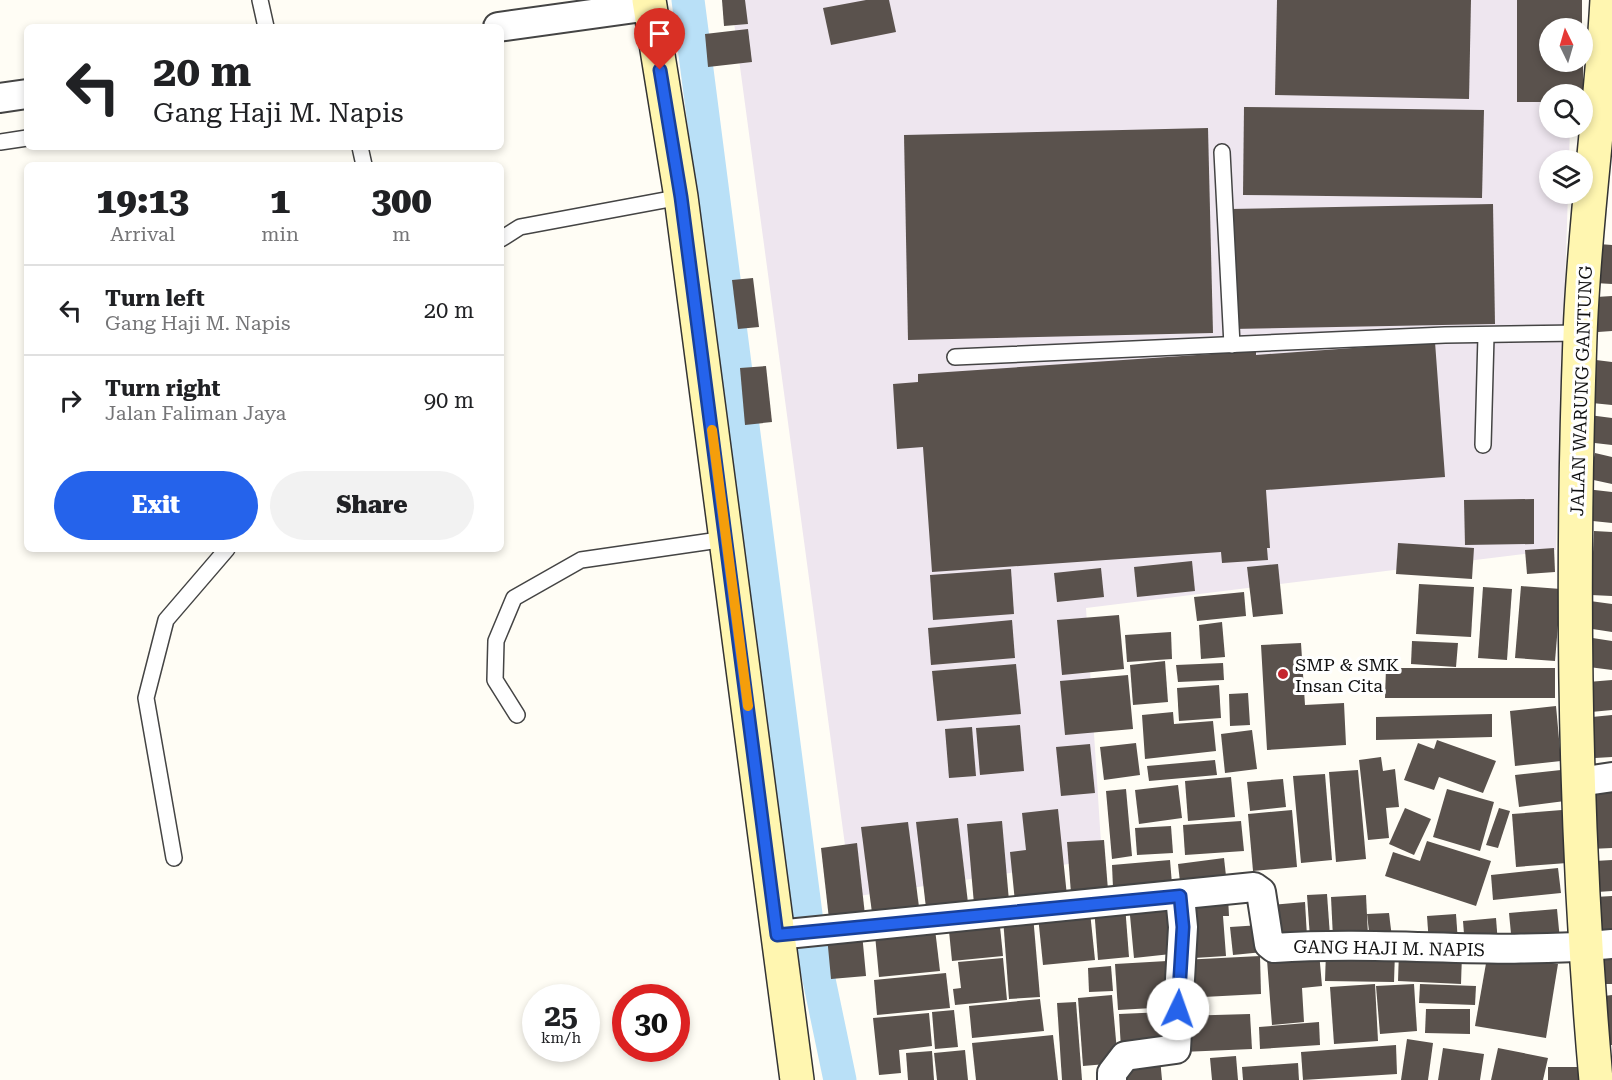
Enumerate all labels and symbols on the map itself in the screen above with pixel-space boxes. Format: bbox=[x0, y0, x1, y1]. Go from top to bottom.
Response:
pin bbox=[634, 8, 685, 70]
north arrow bbox=[1539, 18, 1593, 72]
street label: JALAN WARUNG GANTUNG bbox=[1566, 265, 1596, 517]
place label: SMP & SMK Insan Cita bbox=[1295, 654, 1399, 696]
marker: SMP & SMK Insan Cita bbox=[1276, 667, 1290, 681]
street label: GANG HAJI M. NAPIS bbox=[1293, 936, 1485, 960]
position arrow bbox=[1146, 977, 1210, 1041]
speed limit sign: 30 bbox=[612, 984, 690, 1062]

